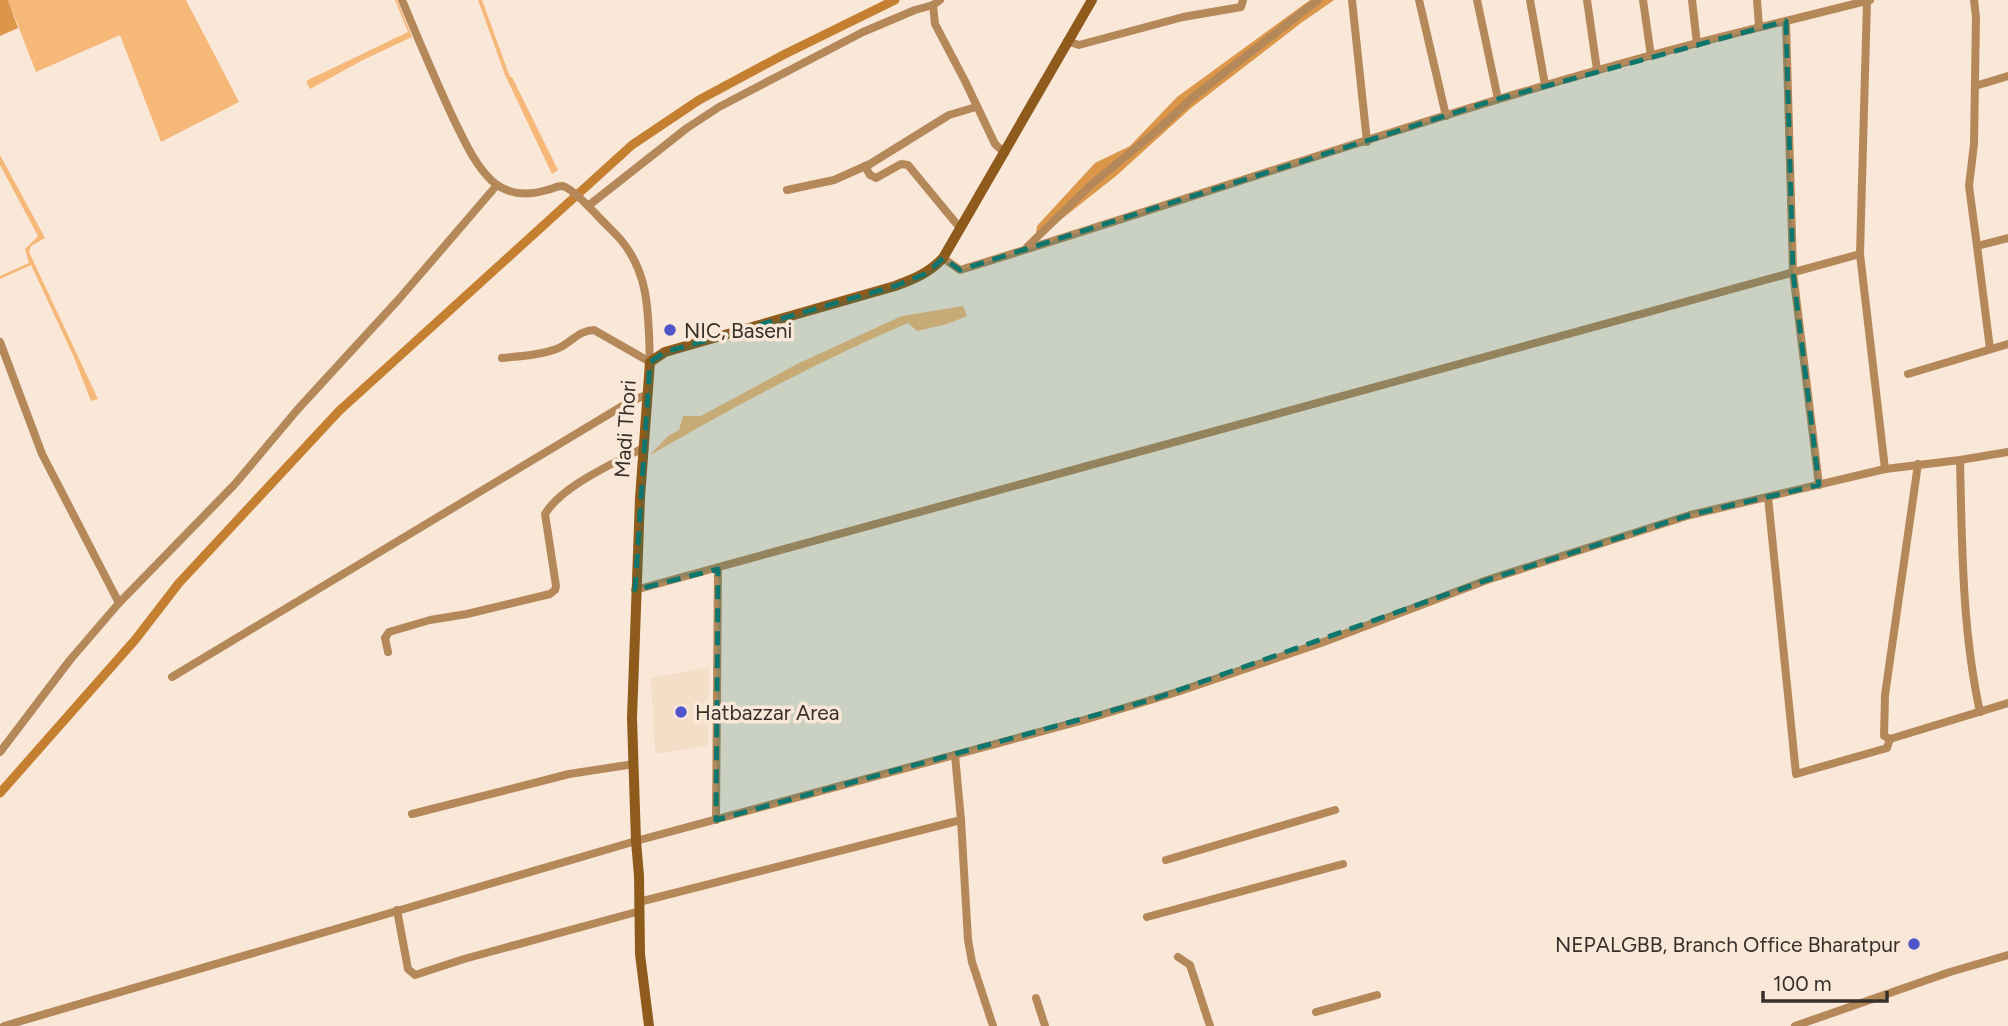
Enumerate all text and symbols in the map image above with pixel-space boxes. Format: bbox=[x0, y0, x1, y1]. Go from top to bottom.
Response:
place label: NIC, Baseni bbox=[684, 318, 792, 343]
marker: NIC, Baseni bbox=[662, 322, 678, 338]
street label: Madi Thori bbox=[609, 379, 641, 479]
place label: Hatbazzar Area bbox=[695, 700, 840, 725]
marker: Hatbazzar Area bbox=[673, 704, 689, 720]
place label: NEPALGBB, Branch Office Bharatpur bbox=[1555, 932, 1900, 957]
marker: NEPALGBB, Branch Office Bharatpur bbox=[1906, 936, 1922, 952]
scale bar bbox=[1763, 960, 1887, 1004]
text: 100 m bbox=[1773, 971, 1832, 996]

